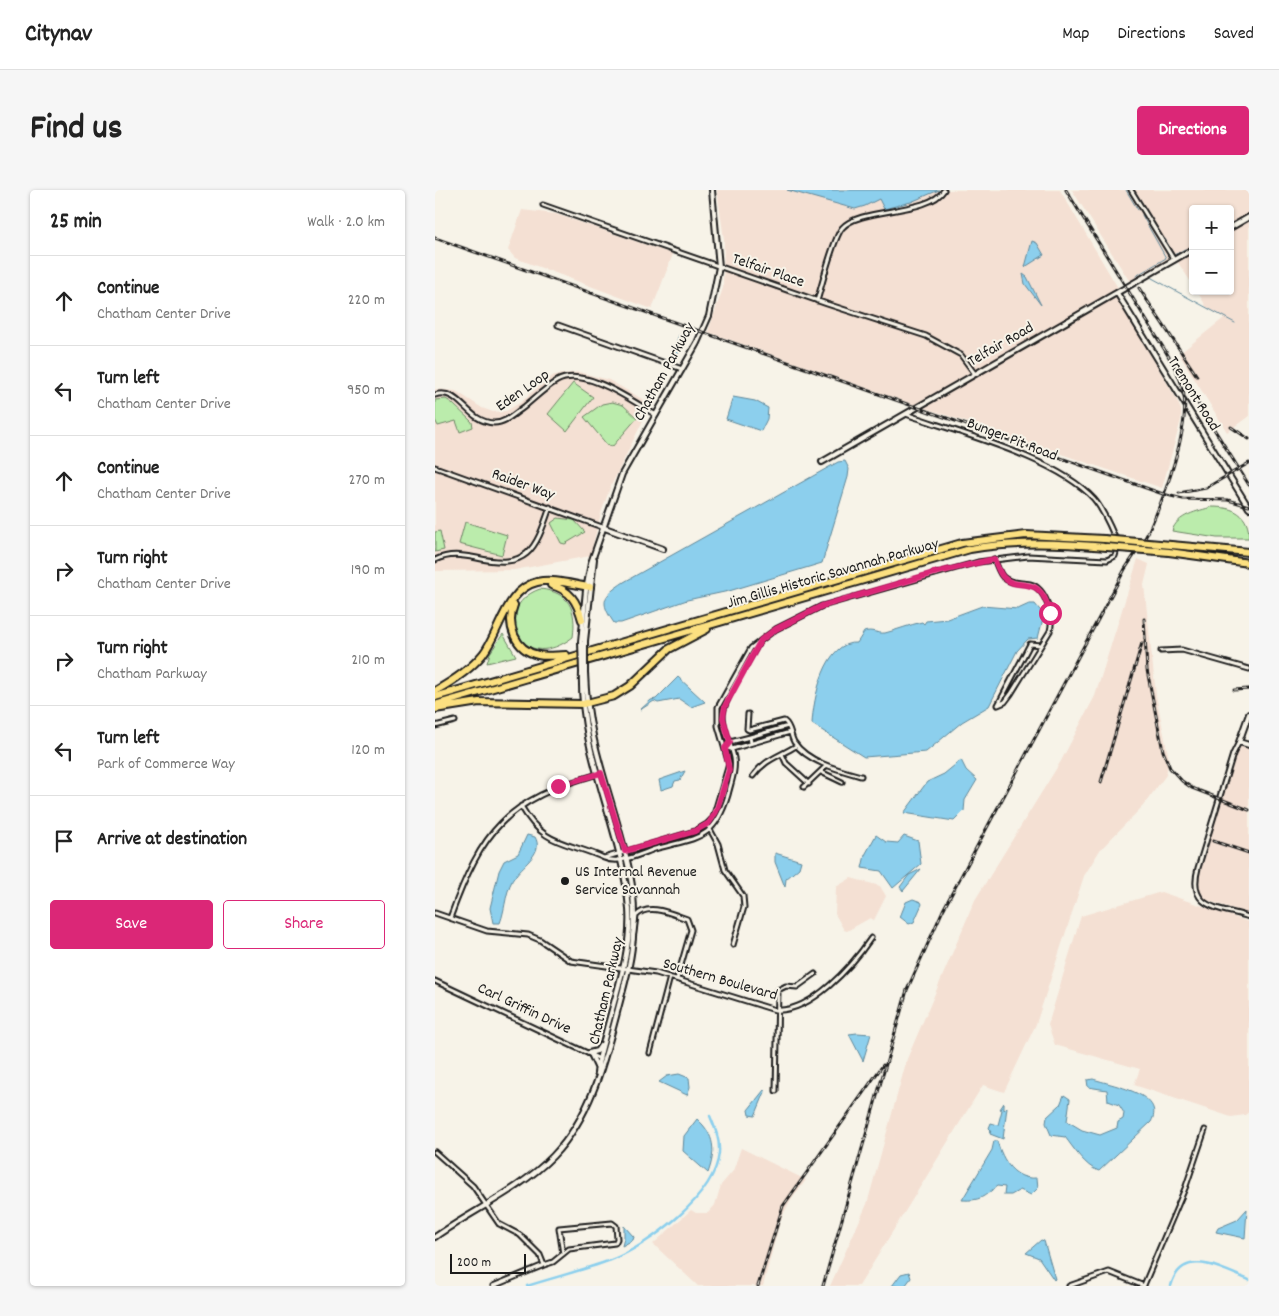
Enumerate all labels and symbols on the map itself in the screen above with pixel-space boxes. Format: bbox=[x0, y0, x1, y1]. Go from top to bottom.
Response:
street label: Telfair Place bbox=[729, 248, 807, 294]
street label: Telfair Road bbox=[964, 317, 1038, 373]
street label: Chatham Parkway bbox=[628, 318, 702, 426]
street label: Tremont Road bbox=[1161, 352, 1225, 436]
street label: Eden Loop bbox=[491, 364, 555, 418]
street label: Bunger Pit Road bbox=[963, 412, 1061, 468]
street label: Raider Way bbox=[488, 463, 558, 507]
street label: Jim Gillis Historic Savannah Parkway bbox=[725, 533, 942, 615]
route start bbox=[1039, 602, 1062, 625]
route end bbox=[547, 775, 570, 798]
place label: US Internal Revenue Service Savannah bbox=[575, 861, 697, 902]
marker: US Internal Revenue Service Savannah bbox=[559, 875, 571, 887]
street label: Chatham Parkway bbox=[583, 934, 631, 1047]
street label: Southern Boulevard bbox=[660, 953, 780, 1007]
street label: Carl Griffin Drive bbox=[473, 977, 575, 1041]
scale bar bbox=[450, 1251, 526, 1274]

